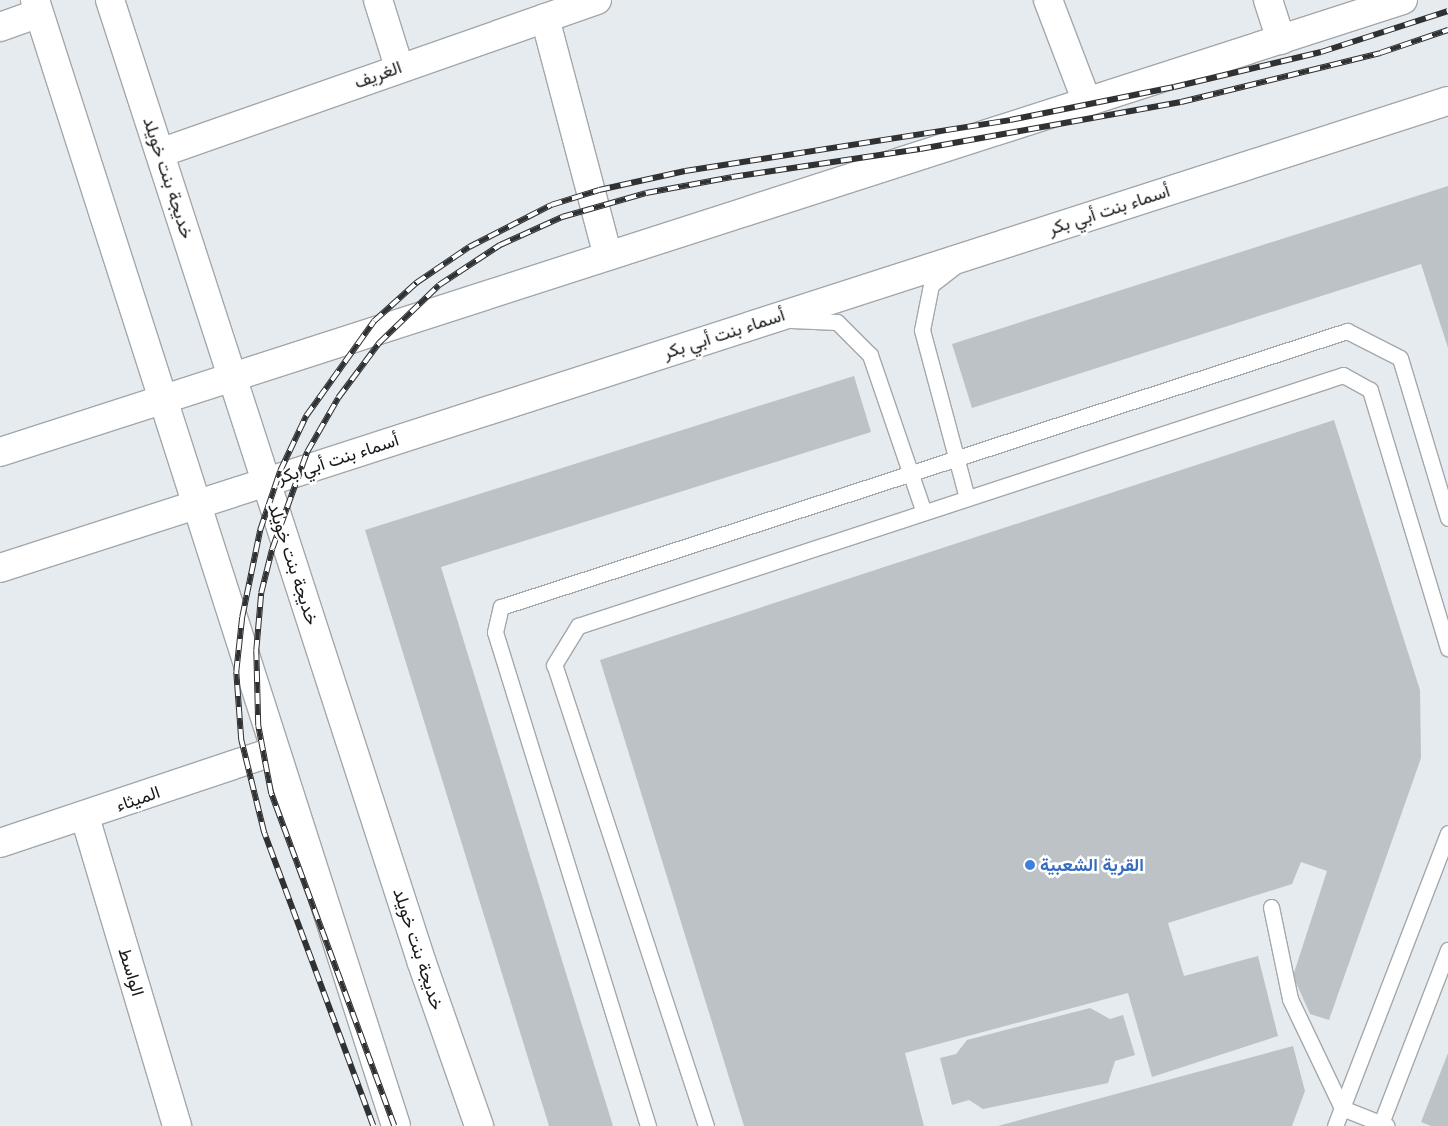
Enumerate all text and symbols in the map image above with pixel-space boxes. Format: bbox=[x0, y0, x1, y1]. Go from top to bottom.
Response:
street label: الغريف bbox=[351, 56, 405, 94]
street label: خديجة بنت خويلد bbox=[138, 114, 198, 242]
street label: أسماء بنت أبي بكر bbox=[1045, 180, 1173, 240]
street label: أسماء بنت أبي بكر bbox=[660, 304, 788, 364]
street label: أسماء بنت أبي بكر bbox=[274, 429, 402, 489]
street label: خديجة بنت خويلد bbox=[263, 500, 323, 628]
street label: الميثاء bbox=[113, 781, 163, 817]
place label: القرية الشعبية bbox=[1040, 854, 1144, 876]
marker: القرية الشعبية bbox=[1024, 859, 1036, 871]
street label: خديجة بنت خويلد bbox=[388, 885, 448, 1013]
street label: الواسط bbox=[113, 945, 149, 999]

